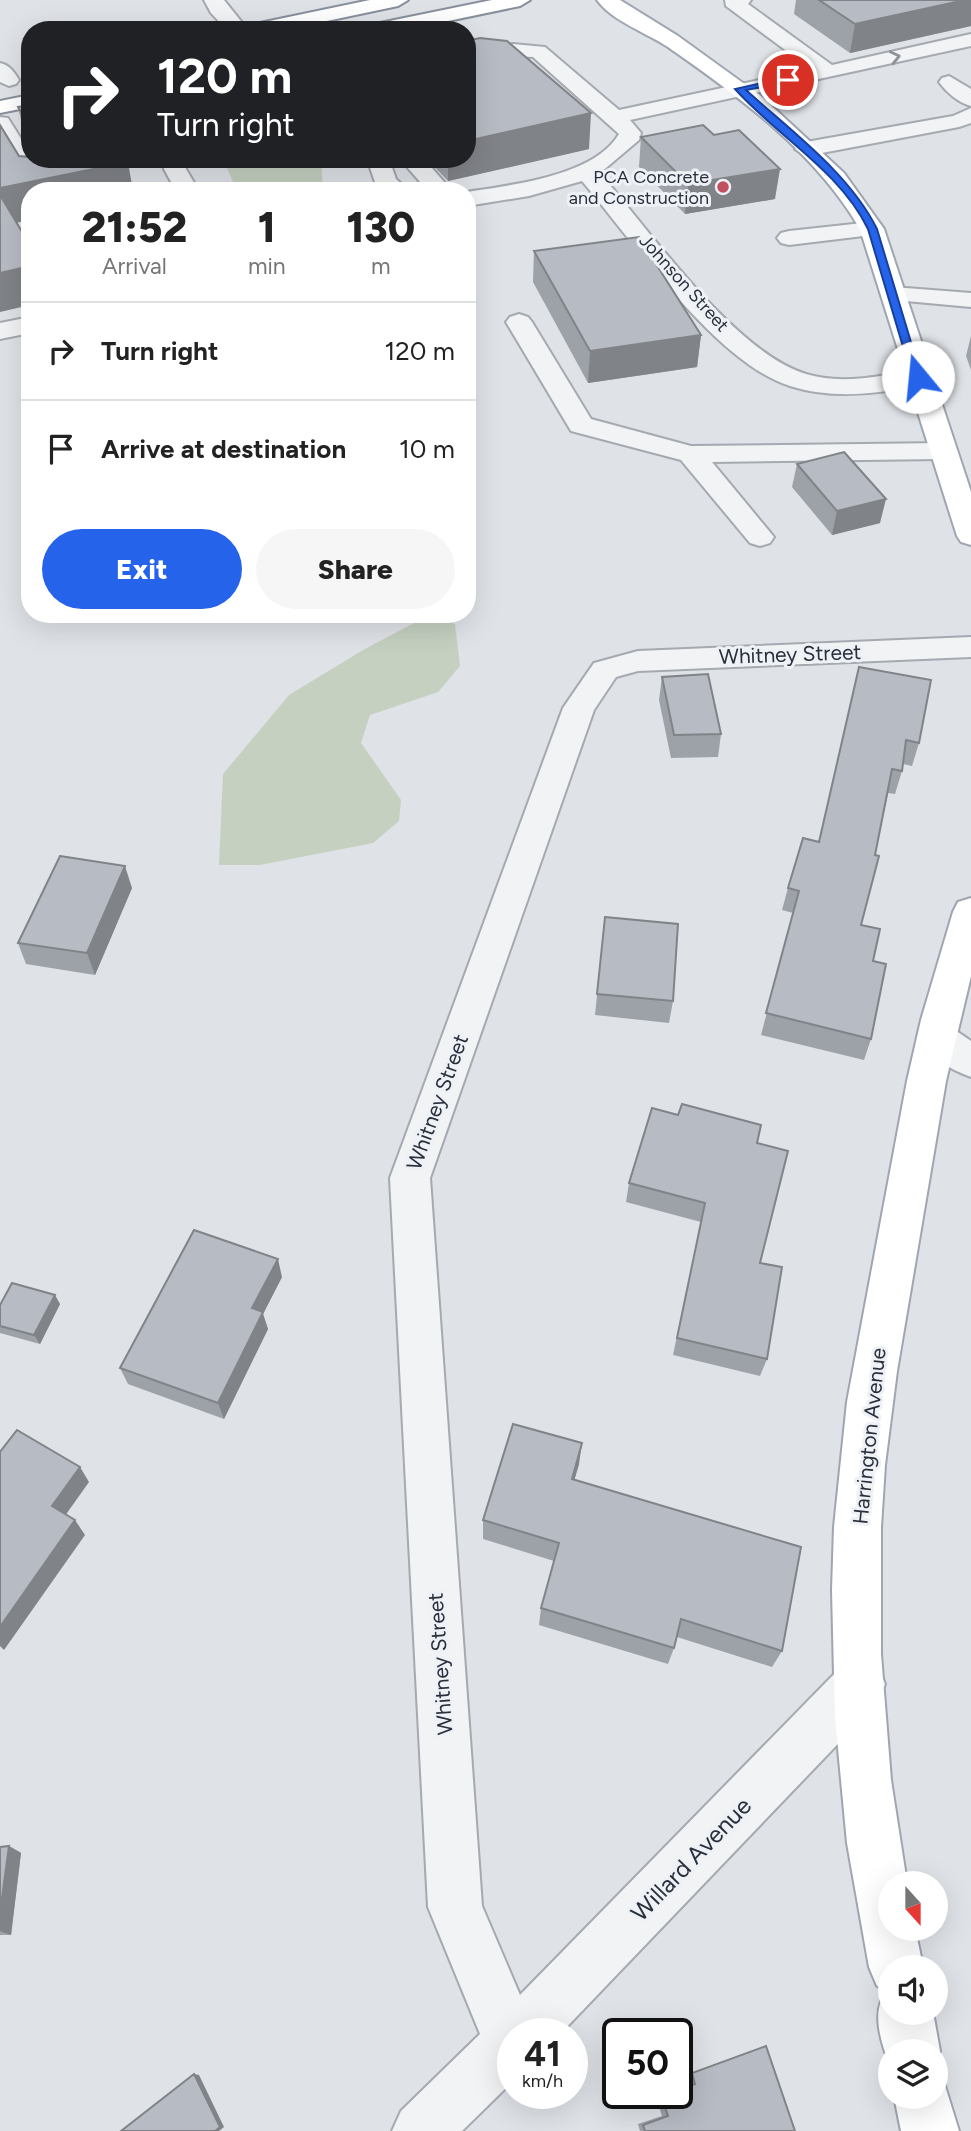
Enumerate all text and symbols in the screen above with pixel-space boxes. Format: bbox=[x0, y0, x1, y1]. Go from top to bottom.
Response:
text: 120 m bbox=[157, 46, 292, 105]
icon: right bbox=[42, 49, 133, 140]
pin bbox=[758, 50, 818, 110]
one-way arrow bbox=[889, 51, 901, 65]
icon: arrive bbox=[769, 61, 807, 99]
text: Turn right bbox=[157, 106, 295, 144]
place label: PCA Concrete and Construction bbox=[569, 166, 709, 209]
marker: PCA Concrete and Construction bbox=[715, 179, 731, 195]
text: 21:52 bbox=[82, 202, 187, 253]
text: 1 bbox=[258, 202, 276, 253]
text: 130 bbox=[346, 202, 415, 253]
street label: Johnson Street bbox=[635, 230, 734, 336]
text: Arrival bbox=[102, 252, 167, 280]
text: min bbox=[248, 252, 286, 280]
text: m bbox=[371, 252, 391, 280]
icon: right bbox=[42, 332, 80, 370]
text: Turn right bbox=[101, 335, 218, 367]
text: 120 m bbox=[385, 335, 455, 367]
position arrow bbox=[881, 340, 955, 414]
icon: arrive bbox=[42, 430, 80, 468]
text: Arrive at destination bbox=[101, 433, 346, 465]
text: 10 m bbox=[399, 433, 455, 465]
button: Exit bbox=[42, 529, 242, 609]
button: Share bbox=[256, 529, 455, 609]
street label: Whitney Street bbox=[718, 639, 862, 669]
street label: Whitney Street bbox=[401, 1031, 473, 1173]
street label: Harrington Avenue bbox=[847, 1346, 891, 1526]
street label: Whitney Street bbox=[423, 1592, 457, 1736]
street label: Willard Avenue bbox=[625, 1791, 757, 1927]
north arrow bbox=[878, 1871, 948, 1941]
map controls bbox=[878, 1871, 948, 2109]
button: sound bbox=[878, 1955, 948, 2025]
speed limit sign: 50 bbox=[602, 2018, 693, 2109]
text: 41 bbox=[524, 2033, 561, 2075]
button: layers bbox=[878, 2039, 948, 2109]
text: km/h bbox=[522, 2070, 563, 2092]

